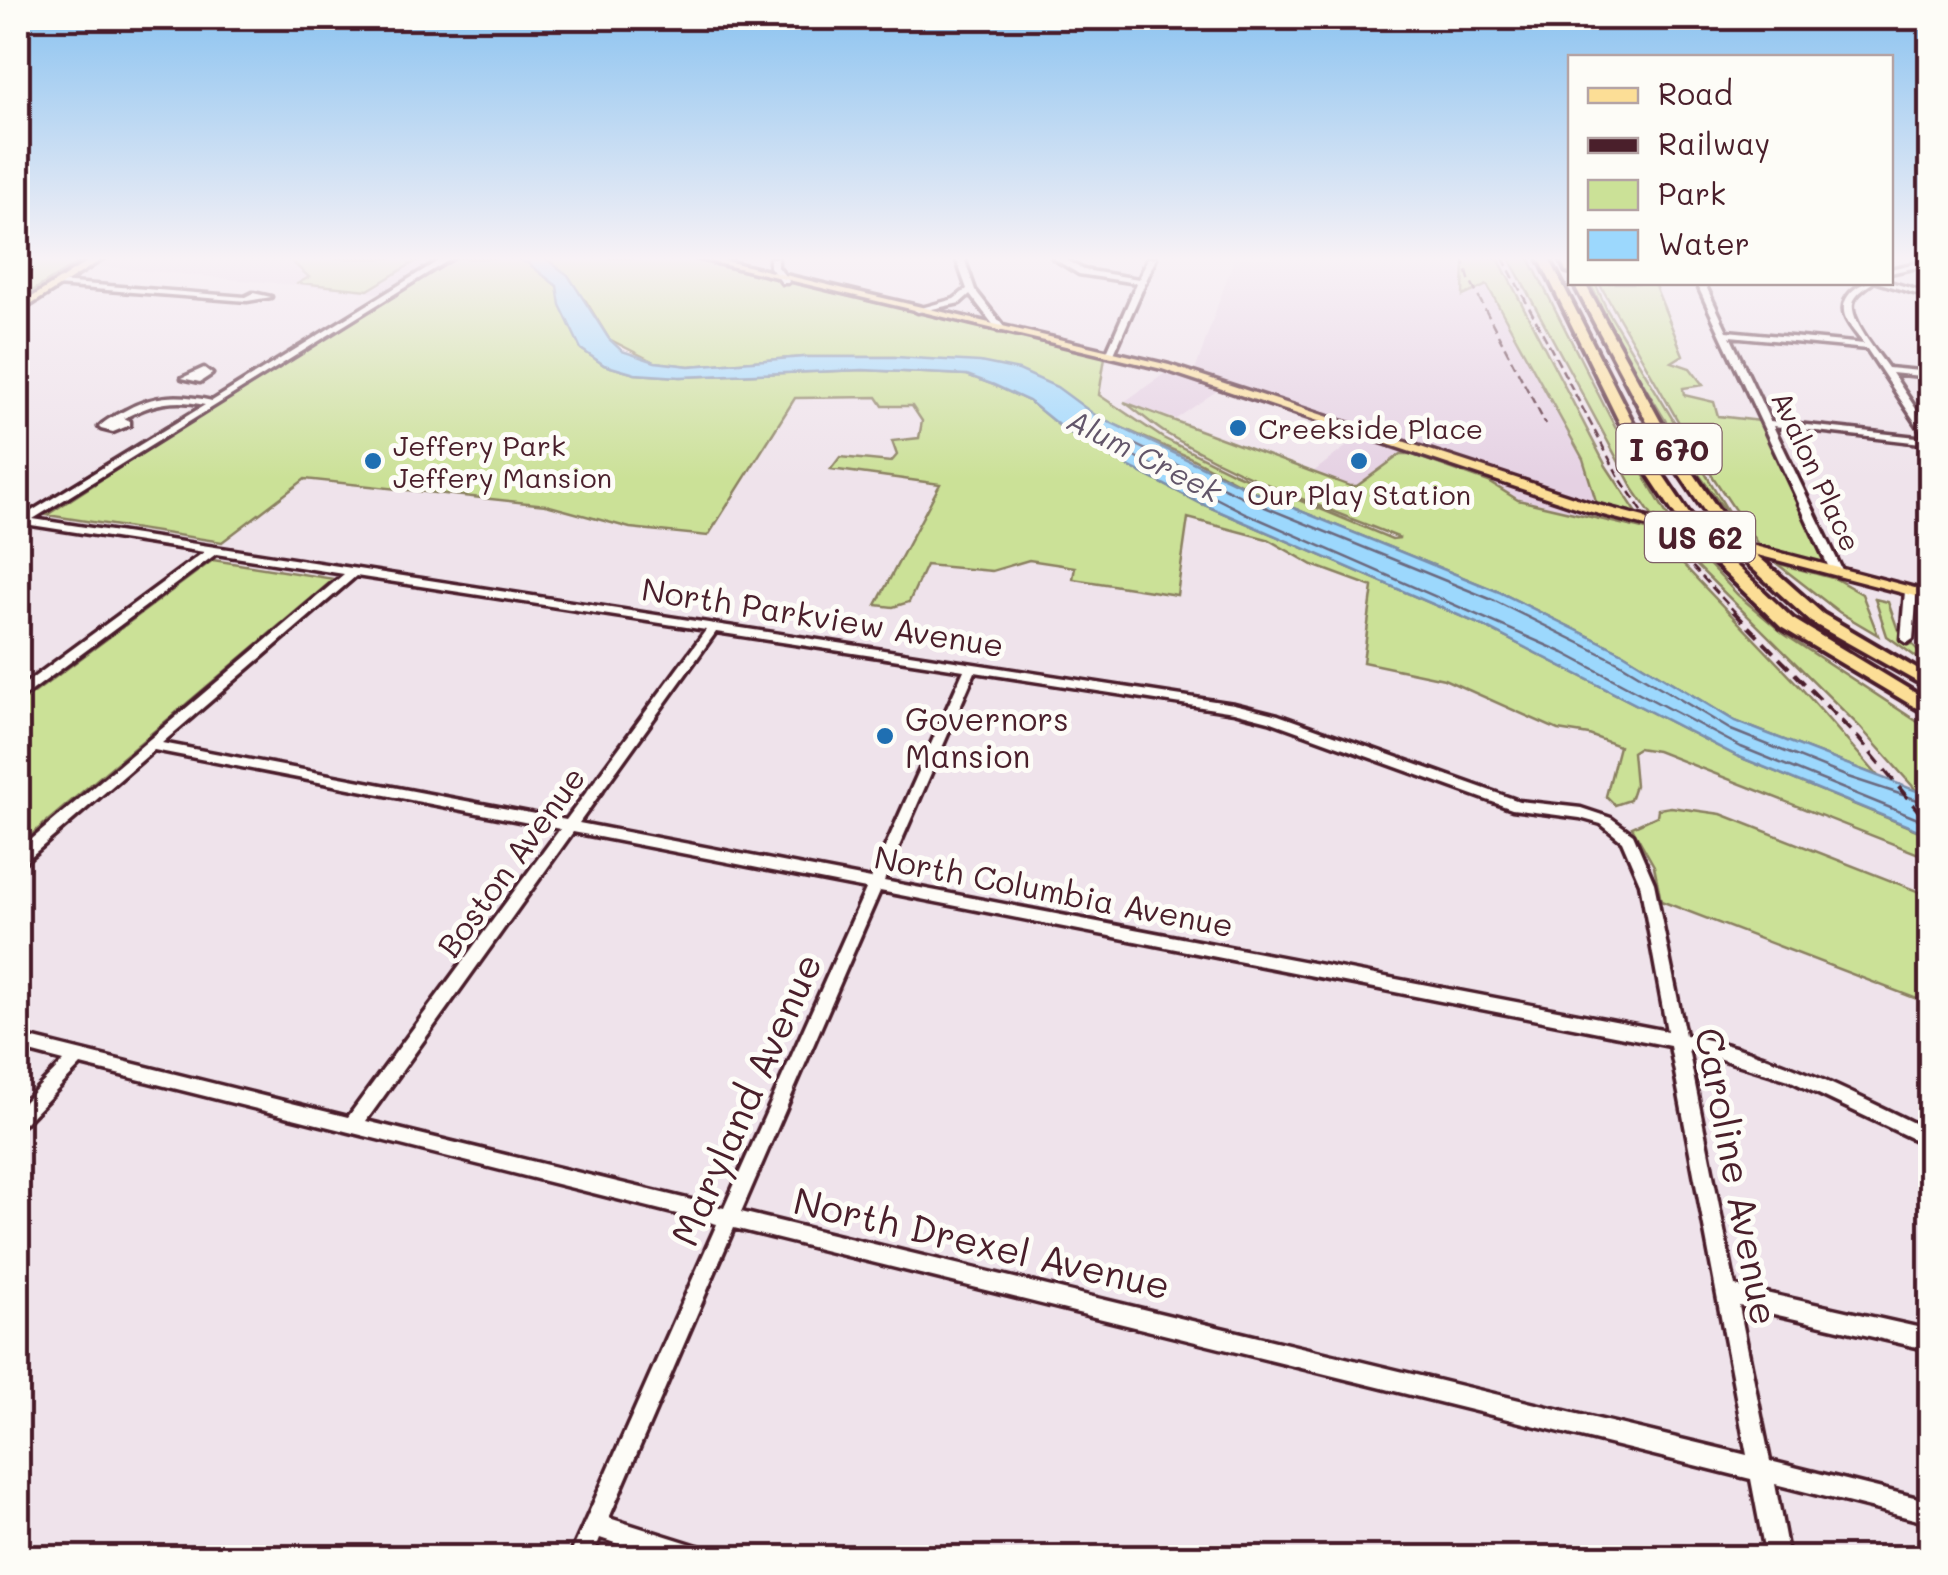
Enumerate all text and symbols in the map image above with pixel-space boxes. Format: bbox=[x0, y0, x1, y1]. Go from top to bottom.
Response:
legend bbox=[1568, 55, 1893, 285]
text: Road bbox=[1658, 73, 1733, 113]
text: Railway bbox=[1658, 123, 1770, 163]
text: Park bbox=[1658, 173, 1726, 213]
text: Water bbox=[1658, 223, 1750, 263]
street label: Avalon Place bbox=[1764, 385, 1870, 557]
water label: Alum Creek bbox=[1061, 399, 1230, 511]
place label: Creekside Place bbox=[1258, 410, 1483, 446]
marker: Creekside Place bbox=[1227, 417, 1249, 439]
road number: I 670 bbox=[1616, 424, 1722, 474]
place label: Jeffery Park Jeffery Mansion bbox=[393, 427, 612, 495]
marker: Jeffery Park Jeffery Mansion bbox=[362, 450, 384, 472]
marker: Our Play Station bbox=[1348, 450, 1370, 472]
place label: Our Play Station bbox=[1247, 476, 1471, 512]
road number: US 62 bbox=[1645, 512, 1755, 562]
street label: North Parkview Avenue bbox=[639, 567, 1007, 665]
place label: Governors Mansion bbox=[905, 697, 1069, 776]
marker: Governors Mansion bbox=[874, 725, 896, 747]
street label: Boston Avenue bbox=[427, 757, 593, 965]
street label: North Columbia Avenue bbox=[871, 835, 1237, 945]
street label: Maryland Avenue bbox=[658, 945, 832, 1253]
street label: Caroline Avenue bbox=[1685, 1023, 1791, 1329]
street label: North Drexel Avenue bbox=[789, 1174, 1175, 1310]

